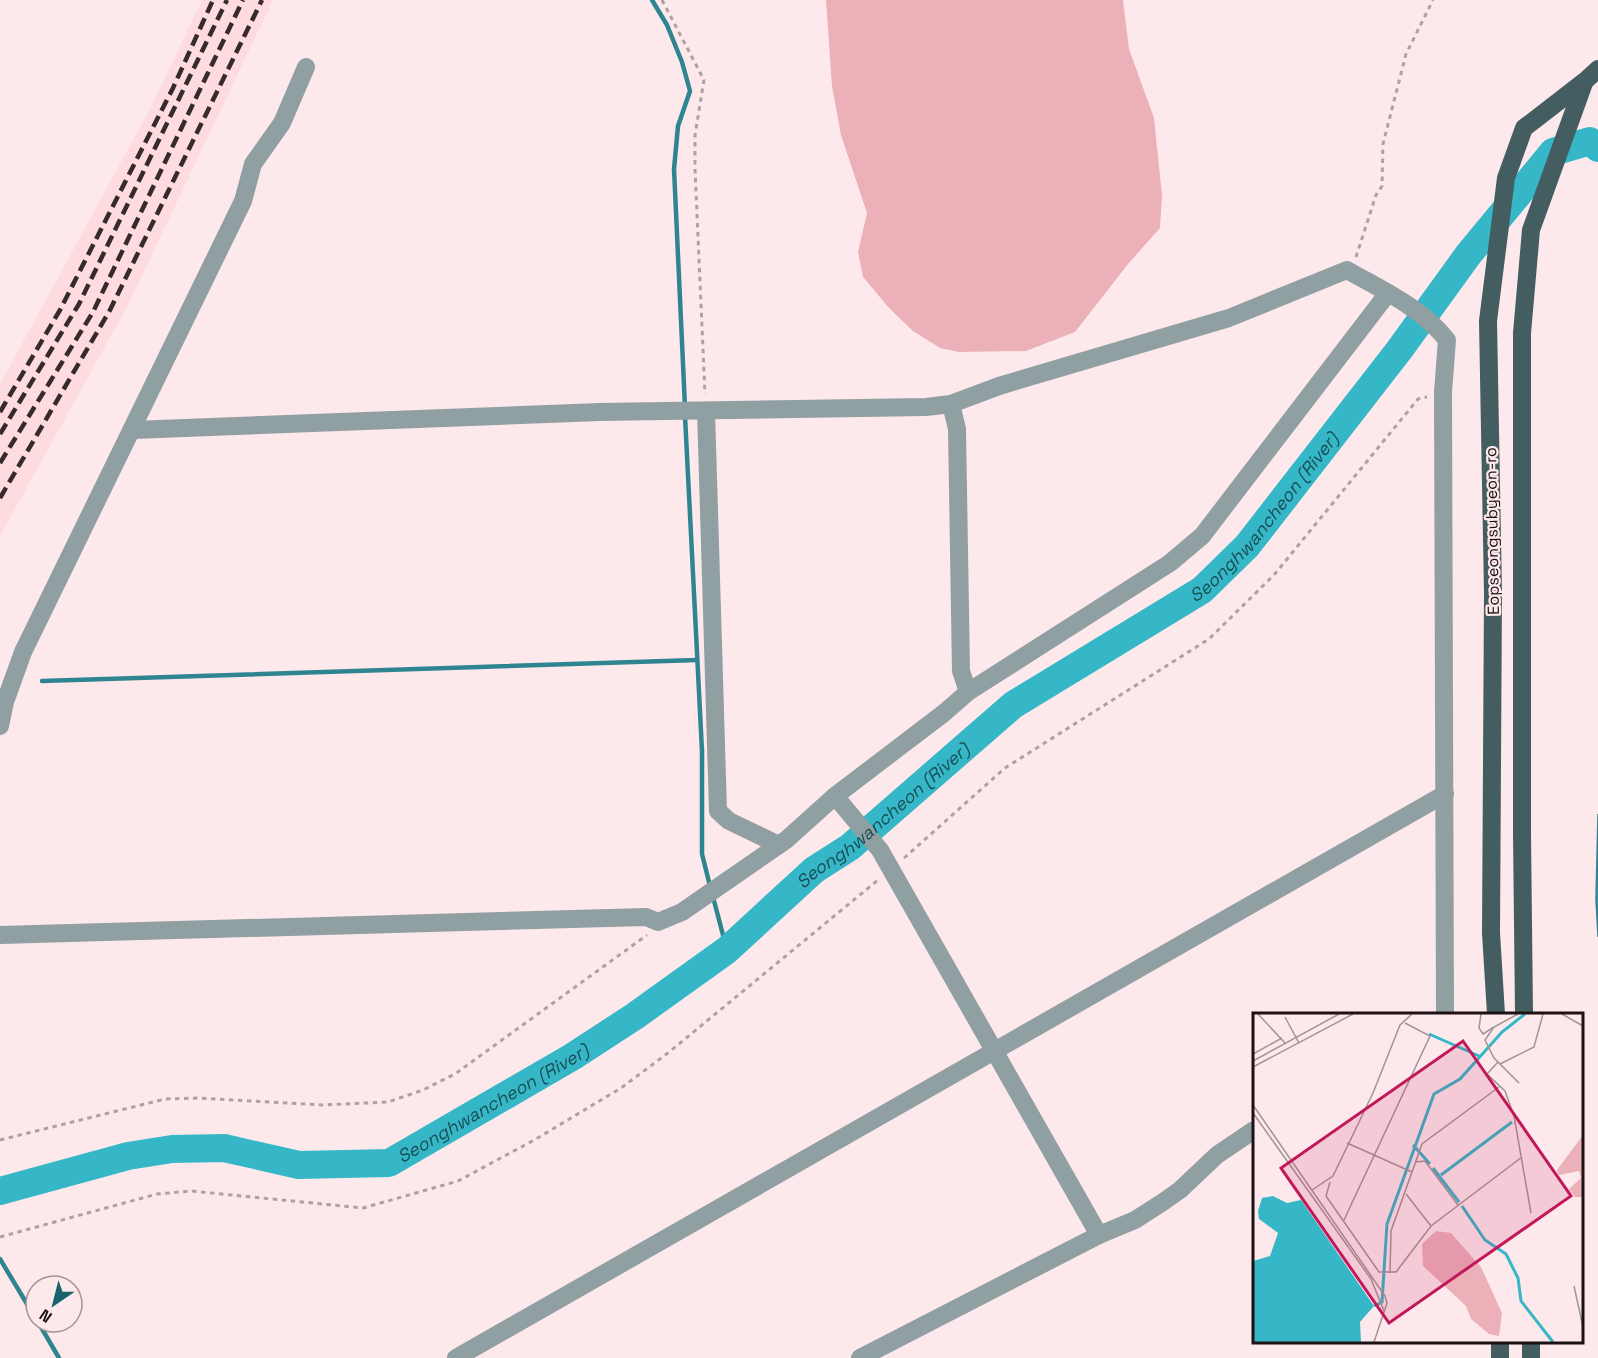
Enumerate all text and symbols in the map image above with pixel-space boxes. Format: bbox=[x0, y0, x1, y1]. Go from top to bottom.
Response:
water label: Seonghwancheon (River) bbox=[1185, 425, 1344, 607]
street label: Eopseongsubyeon-ro bbox=[1480, 447, 1504, 615]
water label: Seonghwancheon (River) bbox=[791, 736, 975, 893]
inset map bbox=[1253, 1013, 1583, 1343]
water label: Seonghwancheon (River) bbox=[393, 1037, 594, 1167]
north arrow bbox=[24, 1274, 84, 1334]
text: N bbox=[35, 1304, 56, 1328]

